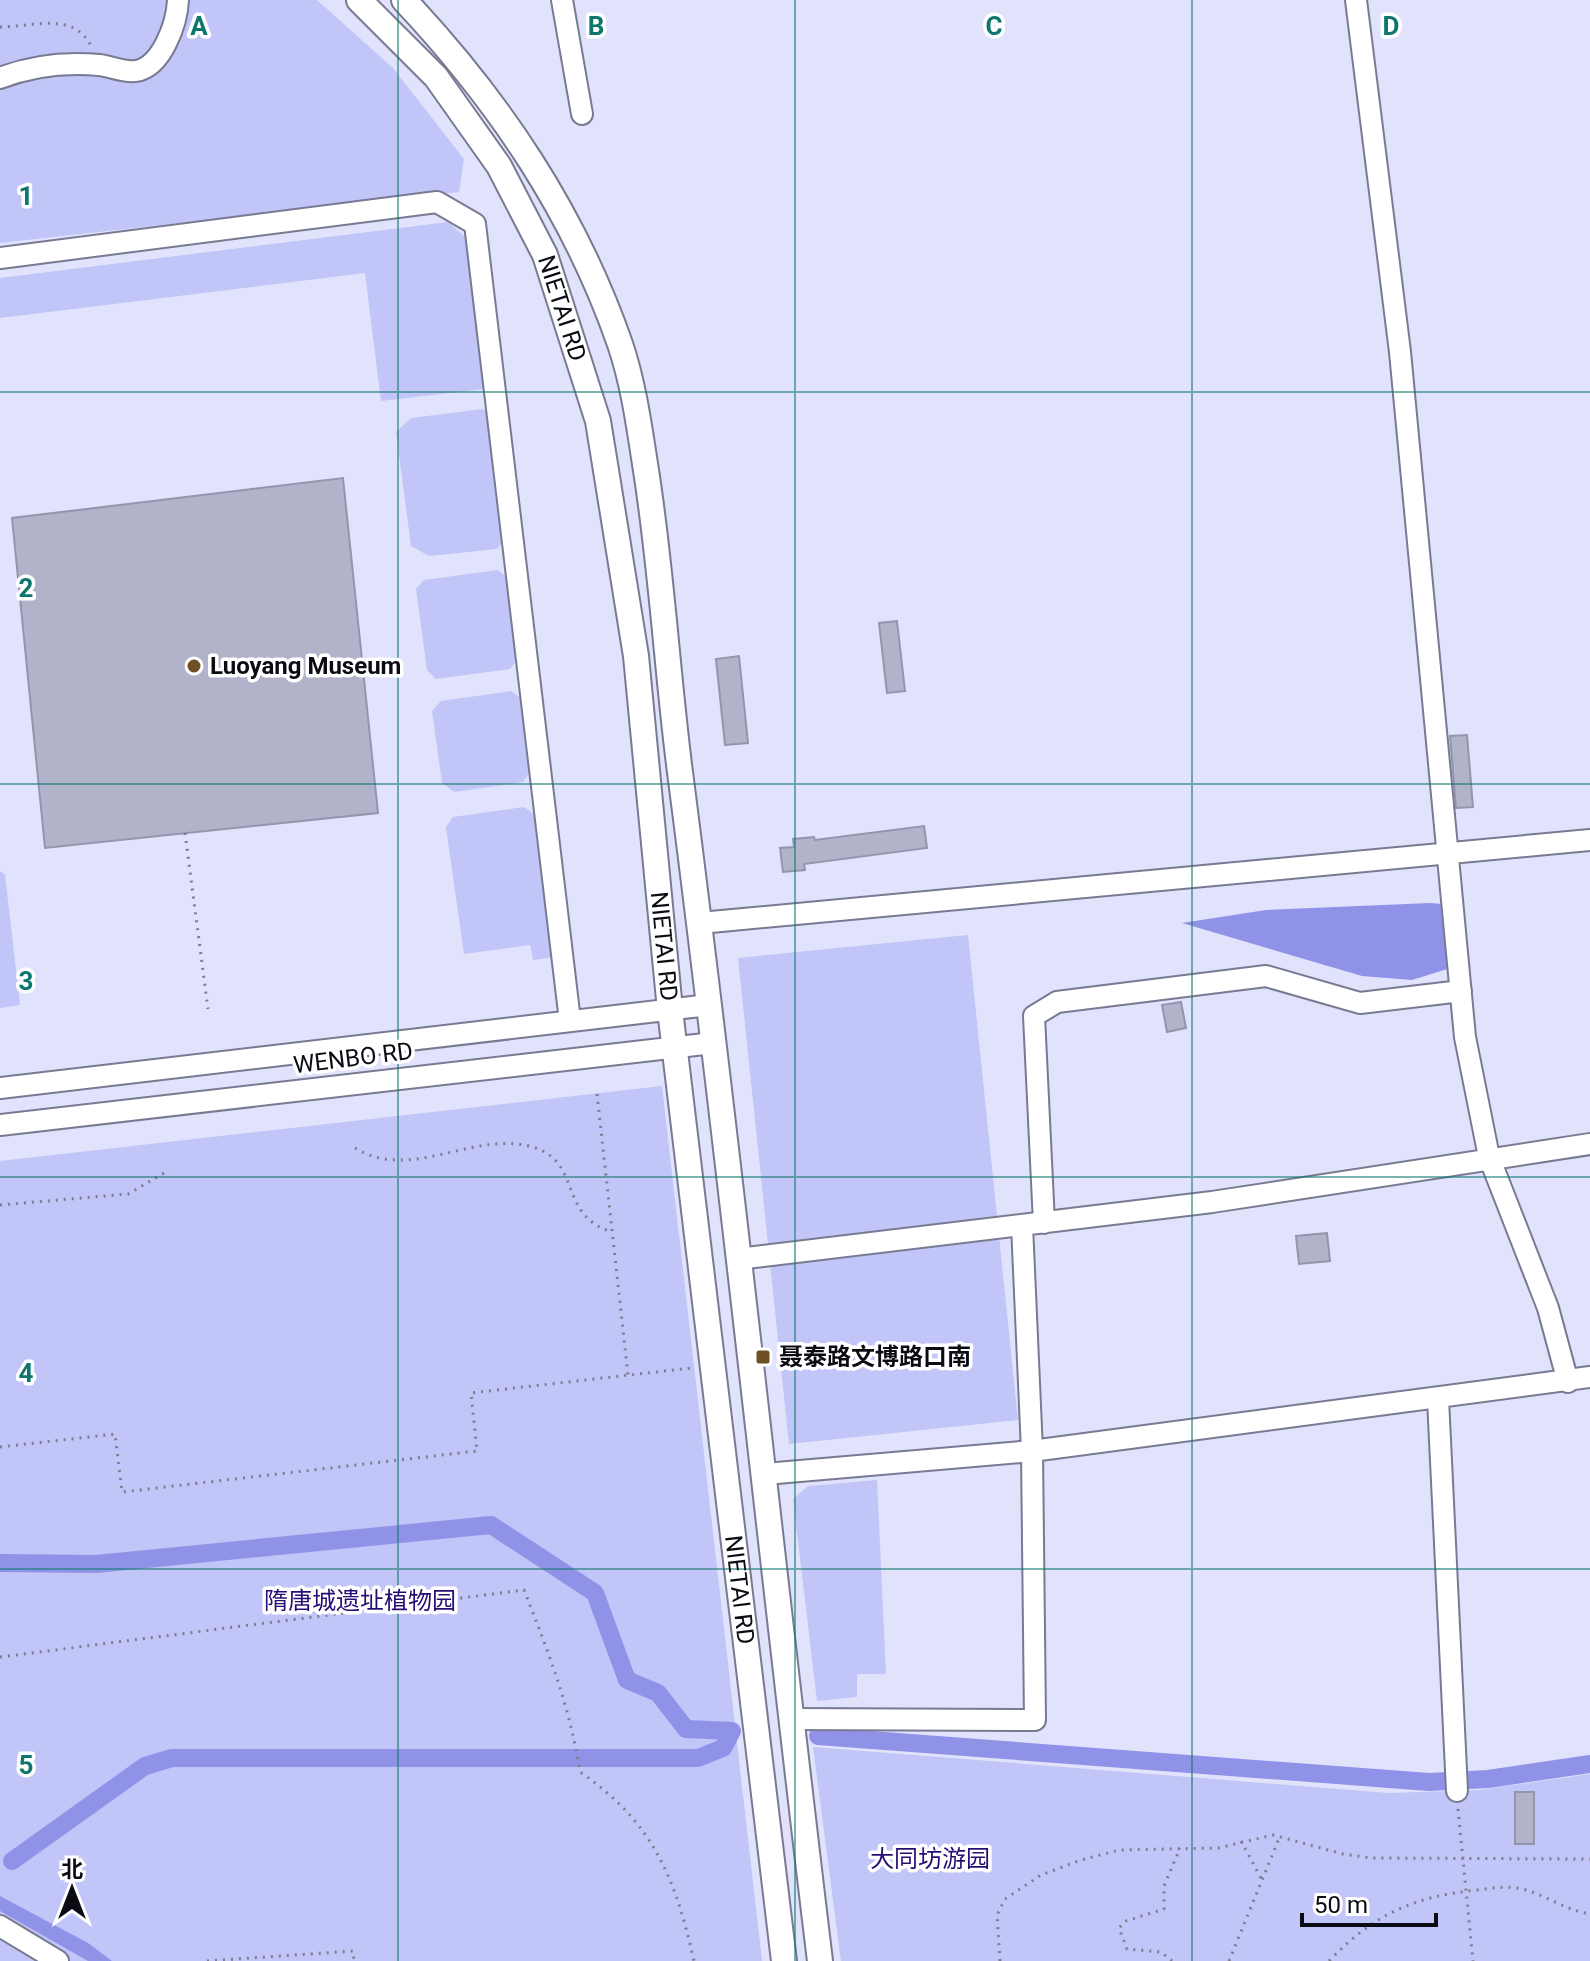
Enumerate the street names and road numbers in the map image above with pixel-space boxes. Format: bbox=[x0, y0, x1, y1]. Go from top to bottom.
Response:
street label: NIETAI RD bbox=[532, 252, 592, 365]
street label: NIETAI RD bbox=[645, 890, 683, 1002]
street label: WENBO RD bbox=[292, 1037, 414, 1079]
street label: NIETAI RD bbox=[719, 1534, 760, 1646]

